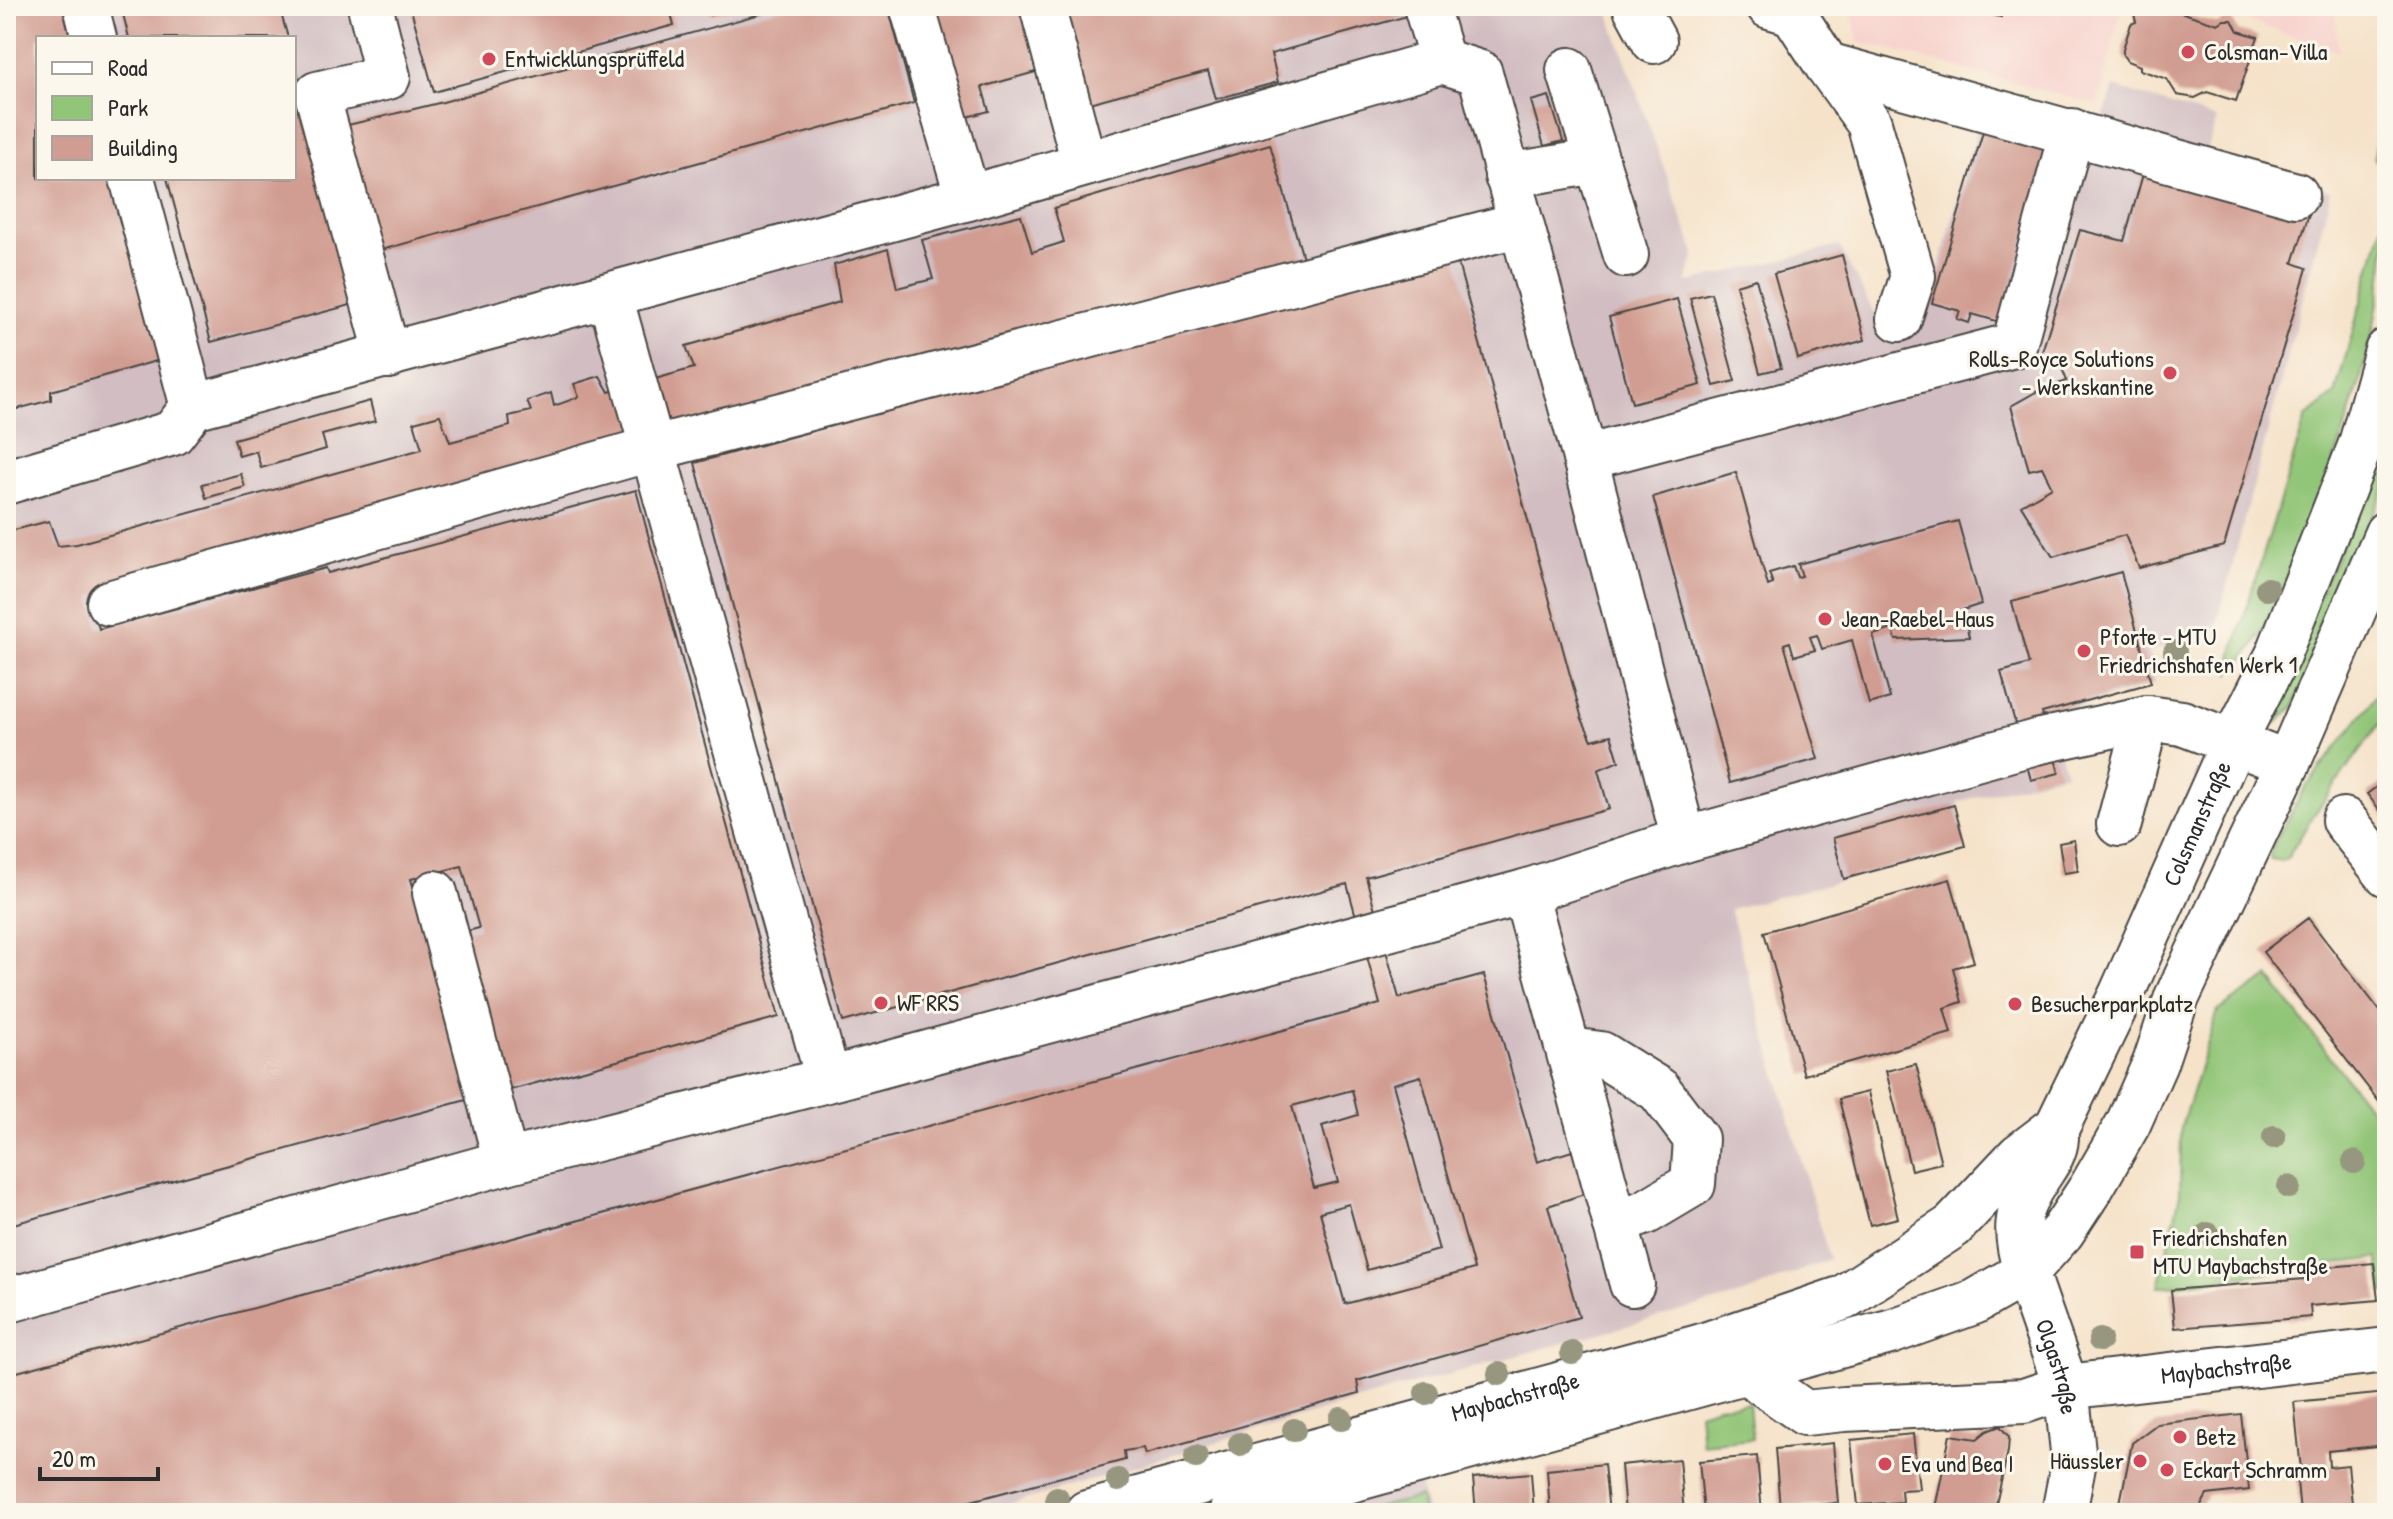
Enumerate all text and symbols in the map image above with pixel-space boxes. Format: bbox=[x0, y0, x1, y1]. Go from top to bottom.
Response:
place label: Colsman-Villa bbox=[2204, 35, 2327, 67]
legend bbox=[36, 36, 296, 180]
place label: Entwicklungsprüffeld bbox=[505, 42, 684, 74]
marker: Colsman-Villa bbox=[2179, 43, 2197, 61]
marker: Entwicklungsprüffeld bbox=[480, 50, 498, 68]
text: Road bbox=[108, 51, 147, 83]
text: Park bbox=[108, 91, 148, 123]
text: Building bbox=[108, 131, 178, 163]
place label: Rolls-Royce Solutions - Werkskantine bbox=[1969, 342, 2154, 402]
marker: Rolls-Royce Solutions - Werkskantine bbox=[2161, 364, 2179, 382]
place label: Jean-Raebel-Haus bbox=[1841, 602, 1994, 634]
marker: Jean-Raebel-Haus bbox=[1816, 610, 1834, 628]
place label: Pforte - MTU Friedrichshafen Werk 1 bbox=[2099, 620, 2298, 680]
marker: Pforte - MTU Friedrichshafen Werk 1 bbox=[2075, 642, 2093, 660]
street label: Colsmanstraße bbox=[2155, 755, 2238, 891]
place label: WF RRS bbox=[897, 986, 959, 1018]
place label: Besucherparkplatz bbox=[2031, 987, 2193, 1019]
marker: WF RRS bbox=[872, 994, 890, 1012]
marker: Besucherparkplatz bbox=[2006, 995, 2024, 1013]
place label: Friedrichshafen MTU Maybachstraße bbox=[2152, 1221, 2329, 1281]
marker: Friedrichshafen MTU Maybachstraße bbox=[2128, 1243, 2146, 1261]
street label: Olgastraße bbox=[2029, 1314, 2086, 1416]
street label: Maybachstraße bbox=[2159, 1344, 2293, 1391]
street label: Maybachstraße bbox=[1448, 1363, 1583, 1428]
place label: Betz bbox=[2196, 1420, 2236, 1452]
marker: Betz bbox=[2171, 1428, 2189, 1446]
scale bar bbox=[40, 1431, 158, 1481]
text: 20 m bbox=[52, 1442, 96, 1474]
place label: Häussler bbox=[2050, 1444, 2124, 1476]
place label: Eva und Bea I bbox=[1901, 1447, 2014, 1479]
marker: Häussler bbox=[2131, 1452, 2149, 1470]
place label: Eckart Schramm bbox=[2183, 1453, 2327, 1485]
marker: Eva und Bea I bbox=[1876, 1455, 1894, 1473]
marker: Eckart Schramm bbox=[2158, 1461, 2176, 1479]

